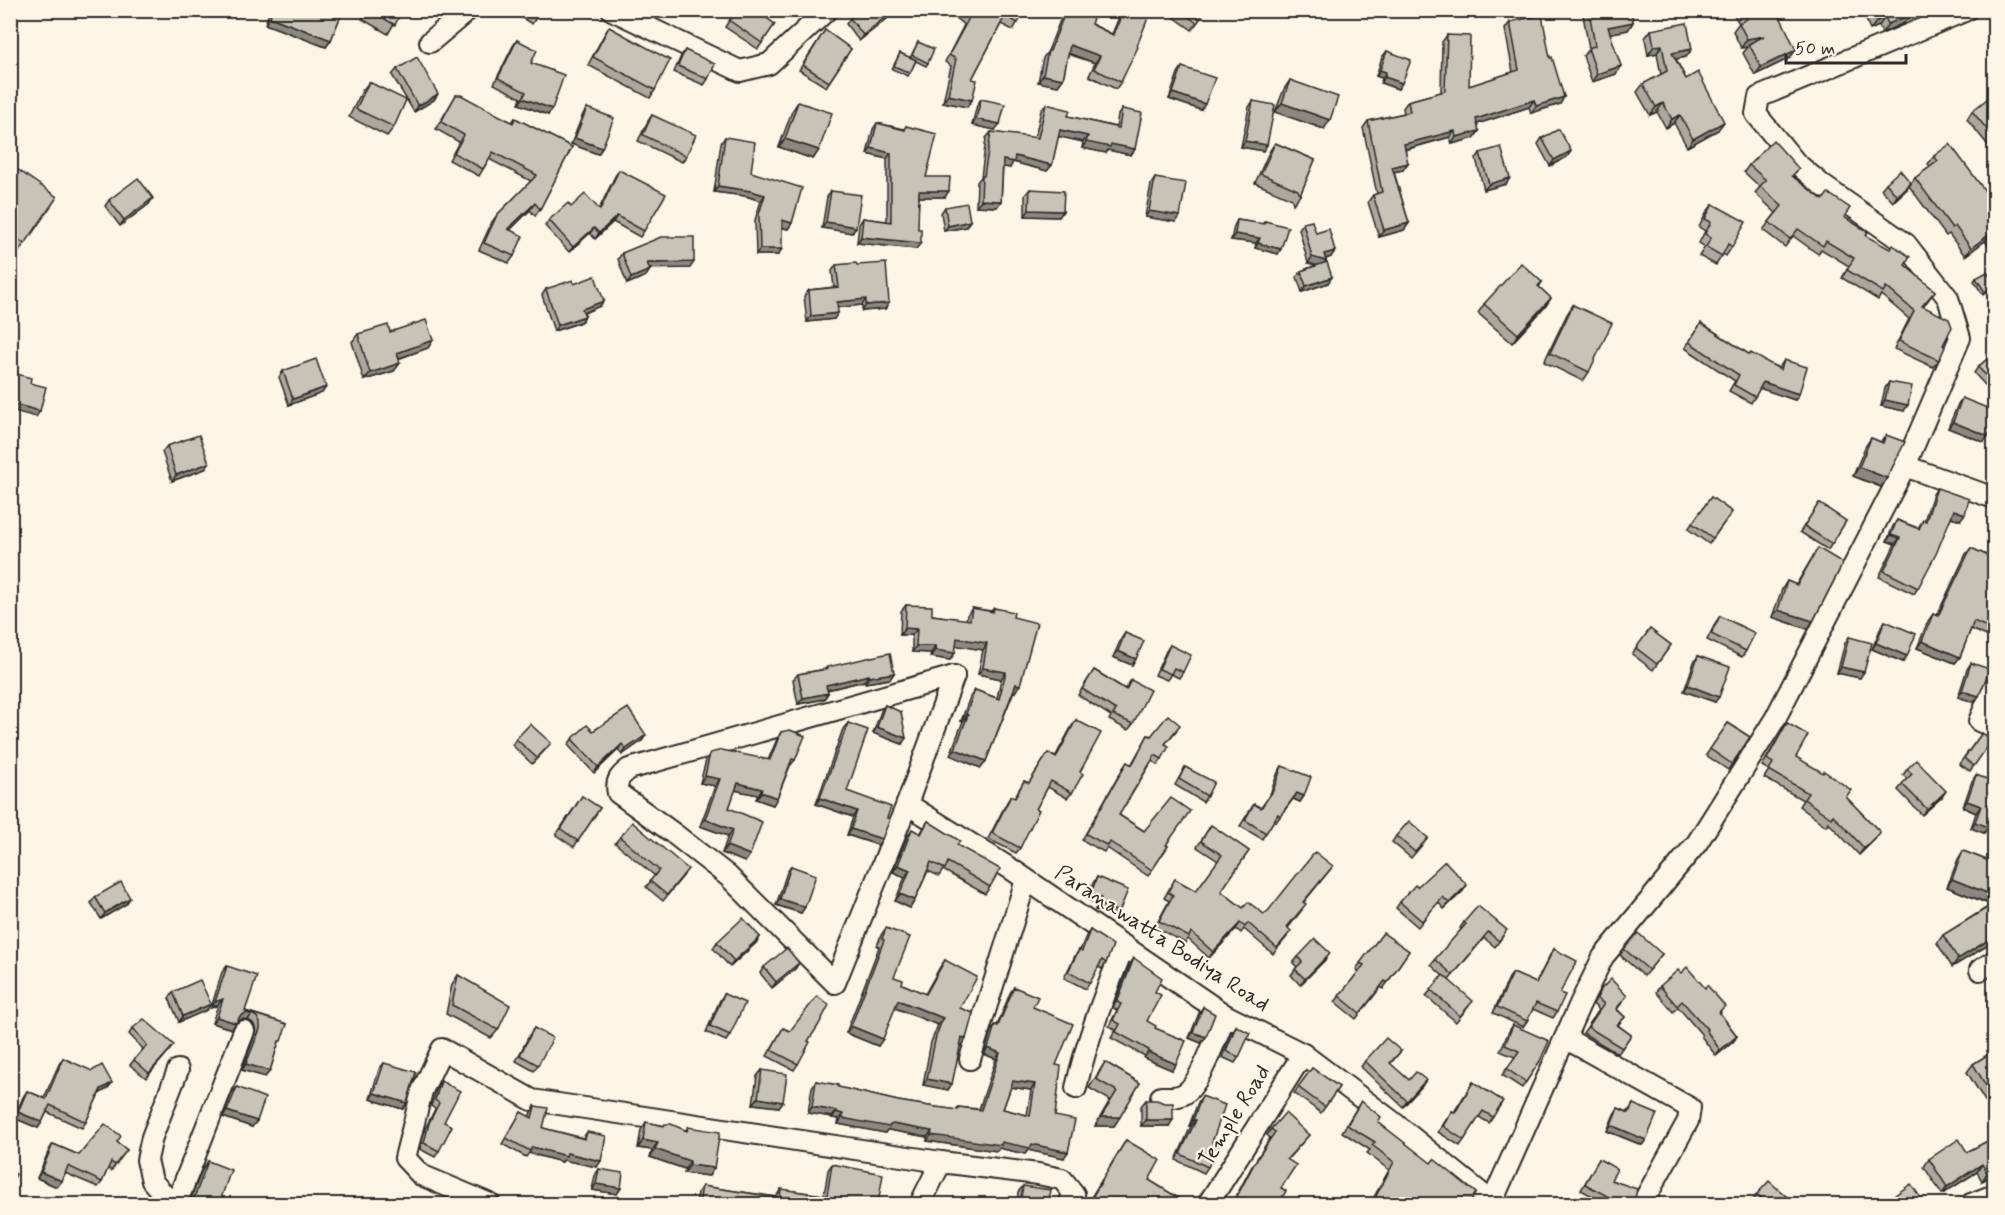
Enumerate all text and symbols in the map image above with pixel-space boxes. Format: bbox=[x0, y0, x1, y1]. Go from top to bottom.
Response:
scale bar bbox=[1786, 27, 1906, 65]
text: 50 m bbox=[1795, 37, 1835, 61]
street label: Paranawatta Bodiya Road bbox=[1049, 859, 1275, 1019]
street label: Temple Road bbox=[1193, 1060, 1277, 1172]

